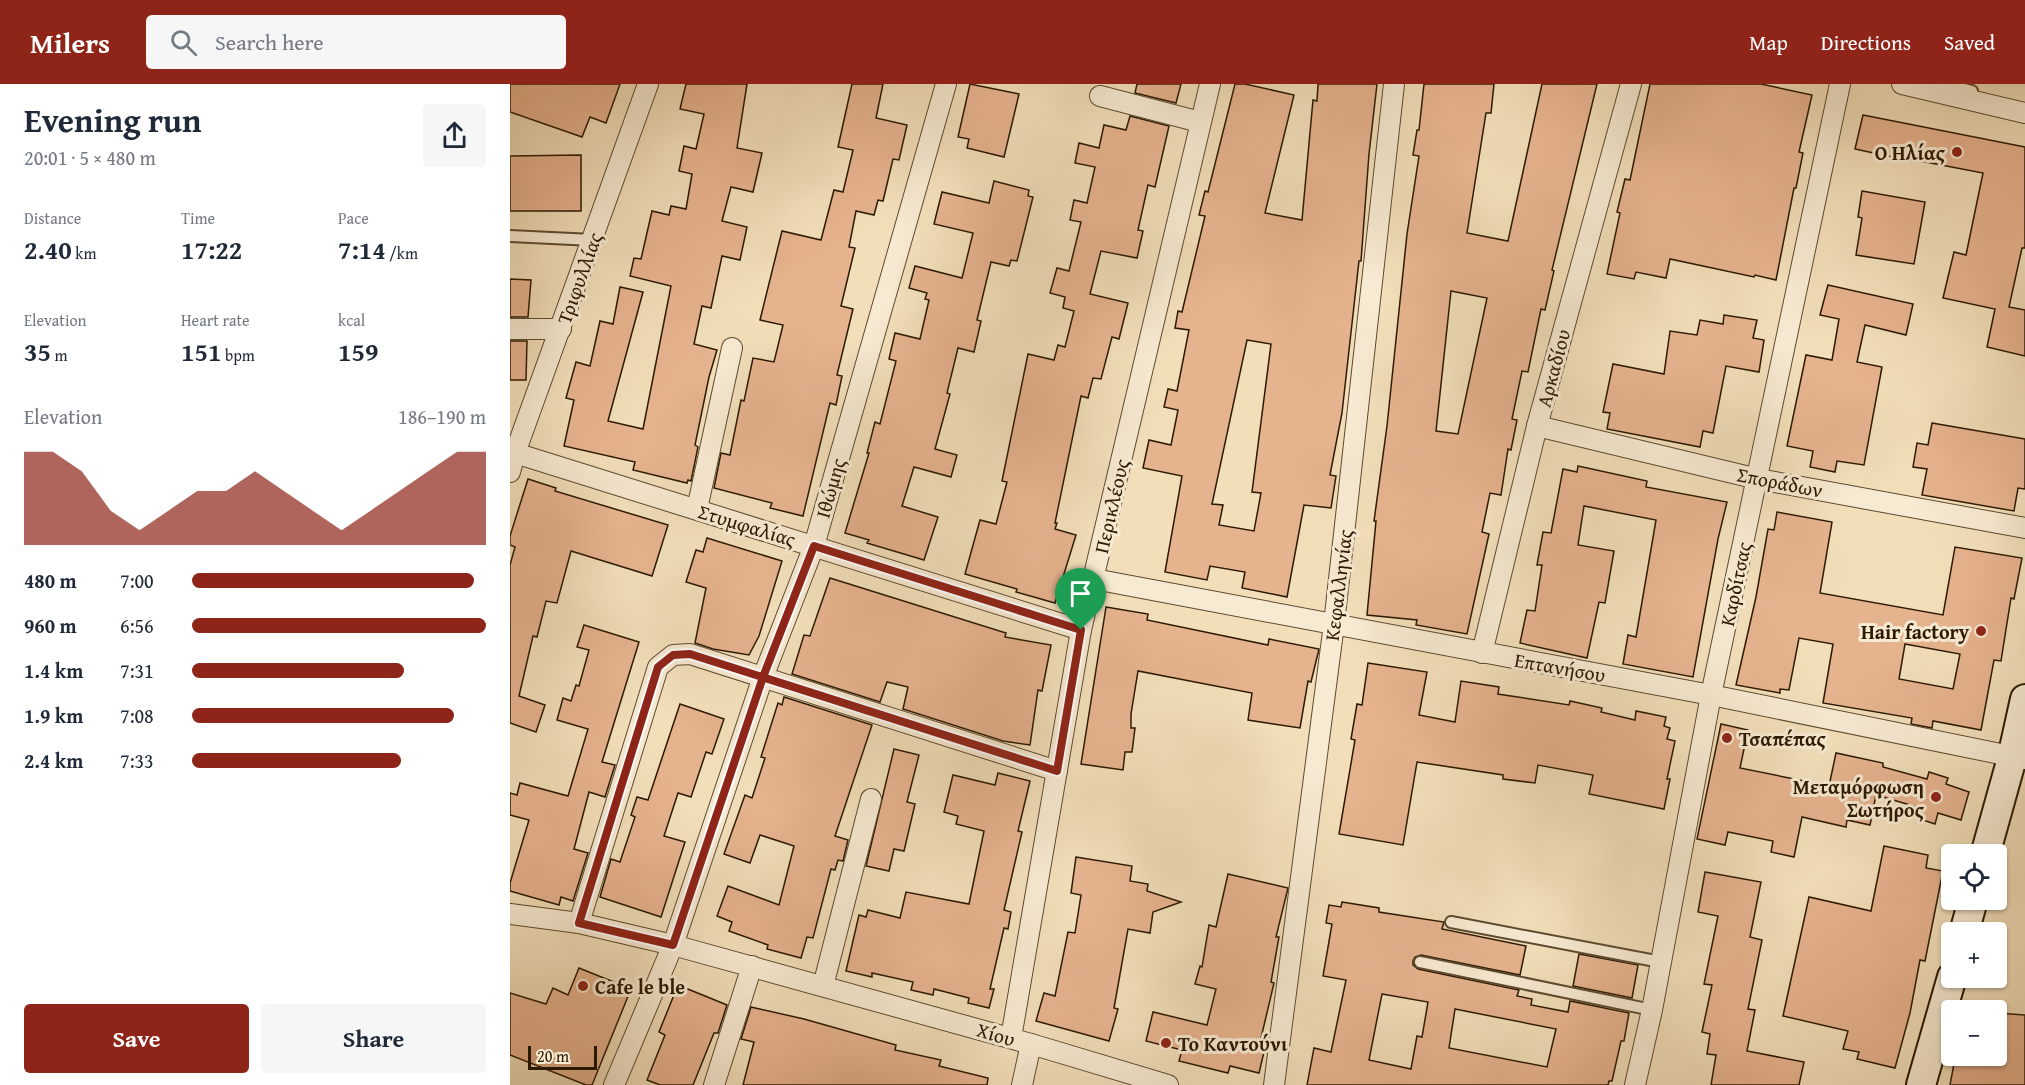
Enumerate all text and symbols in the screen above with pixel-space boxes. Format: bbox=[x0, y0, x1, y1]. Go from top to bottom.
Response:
search box bbox=[146, 15, 566, 69]
text: Milers bbox=[30, 22, 110, 63]
icon: search bbox=[167, 26, 200, 59]
text: Search here bbox=[215, 26, 324, 58]
text: Map bbox=[1749, 27, 1788, 58]
text: Directions bbox=[1821, 27, 1911, 58]
text: Saved bbox=[1944, 27, 1995, 58]
text: Evening run bbox=[24, 96, 201, 144]
button: share bbox=[423, 104, 486, 167]
place label: Ο Ηλίας bbox=[1875, 138, 1946, 167]
text: 20:01 · 5 × 480 m bbox=[24, 143, 156, 172]
marker: Ο Ηλίας bbox=[1950, 145, 1964, 159]
text: Distance bbox=[24, 206, 81, 230]
text: Time bbox=[181, 206, 215, 230]
text: Pace bbox=[338, 206, 369, 230]
street label: Τριφυλλίας bbox=[549, 227, 609, 328]
text: 2.40 bbox=[24, 230, 72, 269]
text: 17:22 bbox=[181, 230, 242, 269]
text: 7:14 bbox=[338, 230, 386, 269]
text: km bbox=[72, 241, 96, 265]
text: /km bbox=[386, 241, 418, 265]
text: Elevation bbox=[24, 308, 87, 332]
text: Heart rate bbox=[181, 308, 250, 332]
text: kcal bbox=[338, 308, 365, 332]
street label: Αρκαδίου bbox=[1529, 326, 1577, 410]
text: 35 bbox=[24, 332, 51, 371]
text: 151 bbox=[181, 332, 221, 371]
text: 159 bbox=[338, 332, 378, 371]
text: m bbox=[51, 343, 68, 367]
text: bpm bbox=[221, 343, 255, 367]
text: Elevation bbox=[24, 402, 102, 431]
text: 186–190 m bbox=[398, 402, 486, 431]
street label: Ιθώμης bbox=[808, 454, 853, 521]
street label: Περικλέους bbox=[1086, 455, 1136, 556]
street label: Σποράδων bbox=[1735, 460, 1825, 504]
street label: Στυμφαλίας bbox=[695, 496, 800, 554]
street label: Κεφαλληνίας bbox=[1317, 527, 1359, 642]
street label: Καρδίτσας bbox=[1712, 539, 1758, 629]
text: 480 m bbox=[24, 566, 77, 595]
text: 7:00 bbox=[120, 566, 154, 595]
pin bbox=[1055, 568, 1106, 630]
icon: arrive bbox=[1064, 577, 1097, 610]
text: 960 m bbox=[24, 611, 77, 640]
text: 6:56 bbox=[120, 611, 154, 640]
place label: Hair factory bbox=[1861, 617, 1970, 646]
marker: Hair factory bbox=[1974, 624, 1988, 638]
street label: Επτανήσου bbox=[1512, 645, 1608, 689]
text: 1.4 km bbox=[24, 656, 83, 685]
text: 7:31 bbox=[120, 656, 154, 685]
text: 1.9 km bbox=[24, 701, 83, 730]
text: 7:08 bbox=[120, 701, 154, 730]
place label: Τσαπέπας bbox=[1739, 724, 1827, 753]
marker: Τσαπέπας bbox=[1720, 731, 1734, 745]
text: 2.4 km bbox=[24, 746, 83, 775]
text: 7:33 bbox=[120, 746, 154, 775]
place label: Μεταμόρφωση Σωτήρος bbox=[1793, 772, 1925, 824]
marker: Μεταμόρφωση Σωτήρος bbox=[1929, 790, 1943, 804]
map controls bbox=[1941, 844, 2007, 1066]
button: locate bbox=[1941, 844, 2007, 910]
button: + bbox=[1941, 922, 2007, 988]
place label: Cafe le ble bbox=[595, 972, 685, 1001]
marker: Cafe le ble bbox=[576, 979, 590, 993]
button: − bbox=[1941, 1000, 2007, 1066]
button: Save bbox=[24, 1004, 249, 1073]
button: Share bbox=[261, 1004, 486, 1073]
street label: Χίου bbox=[973, 1015, 1019, 1053]
place label: Το Καντούνι bbox=[1178, 1029, 1288, 1058]
marker: Το Καντούνι bbox=[1159, 1036, 1173, 1050]
scale bar bbox=[528, 1043, 597, 1070]
text: 20 m bbox=[537, 1044, 569, 1068]

